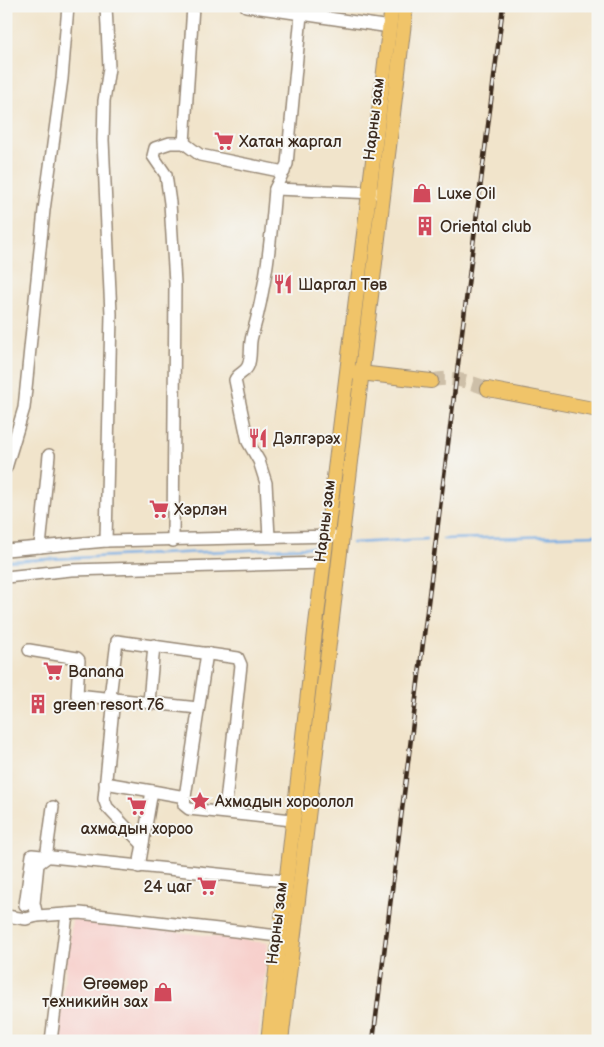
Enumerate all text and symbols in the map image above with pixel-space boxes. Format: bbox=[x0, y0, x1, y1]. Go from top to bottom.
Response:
street label: Нарны зам bbox=[360, 77, 389, 162]
supermarket icon: Хатан жаргал bbox=[213, 130, 235, 152]
place label: Хатан жаргал bbox=[239, 133, 342, 152]
shop icon: Luxe Oil bbox=[411, 182, 433, 204]
place label: Luxe Oil bbox=[437, 185, 495, 204]
building icon: Oriental club bbox=[414, 215, 436, 237]
place label: Oriental club bbox=[440, 218, 532, 237]
restaurant icon: Шаргал Төв bbox=[272, 273, 294, 295]
place label: Шаргал Төв bbox=[298, 276, 388, 295]
restaurant icon: Дэлгэрэх bbox=[247, 427, 269, 449]
place label: Дэлгэрэх bbox=[273, 430, 340, 449]
street label: Нарны зам bbox=[311, 479, 340, 564]
supermarket icon: Хэрлэн bbox=[148, 498, 170, 520]
place label: Хэрлэн bbox=[174, 501, 227, 520]
supermarket icon: Banana bbox=[42, 660, 64, 682]
place label: Banana bbox=[68, 663, 124, 682]
building icon: green resort 76 bbox=[27, 693, 49, 715]
place label: green resort 76 bbox=[53, 696, 165, 715]
place icon: Ахмадын хороолол bbox=[189, 790, 211, 812]
place label: Ахмадын хороолол bbox=[214, 793, 354, 812]
supermarket icon: ахмадын хороо bbox=[126, 795, 148, 817]
place label: ахмадын хороо bbox=[81, 820, 193, 839]
supermarket icon: 24 цаг bbox=[196, 875, 218, 897]
place label: 24 цаг bbox=[144, 878, 192, 897]
street label: Нарны зам bbox=[263, 881, 292, 966]
place label: Өгөөмөр техникийн зах bbox=[42, 975, 148, 1012]
shop icon: Өгөөмөр техникийн зах bbox=[152, 981, 174, 1003]

